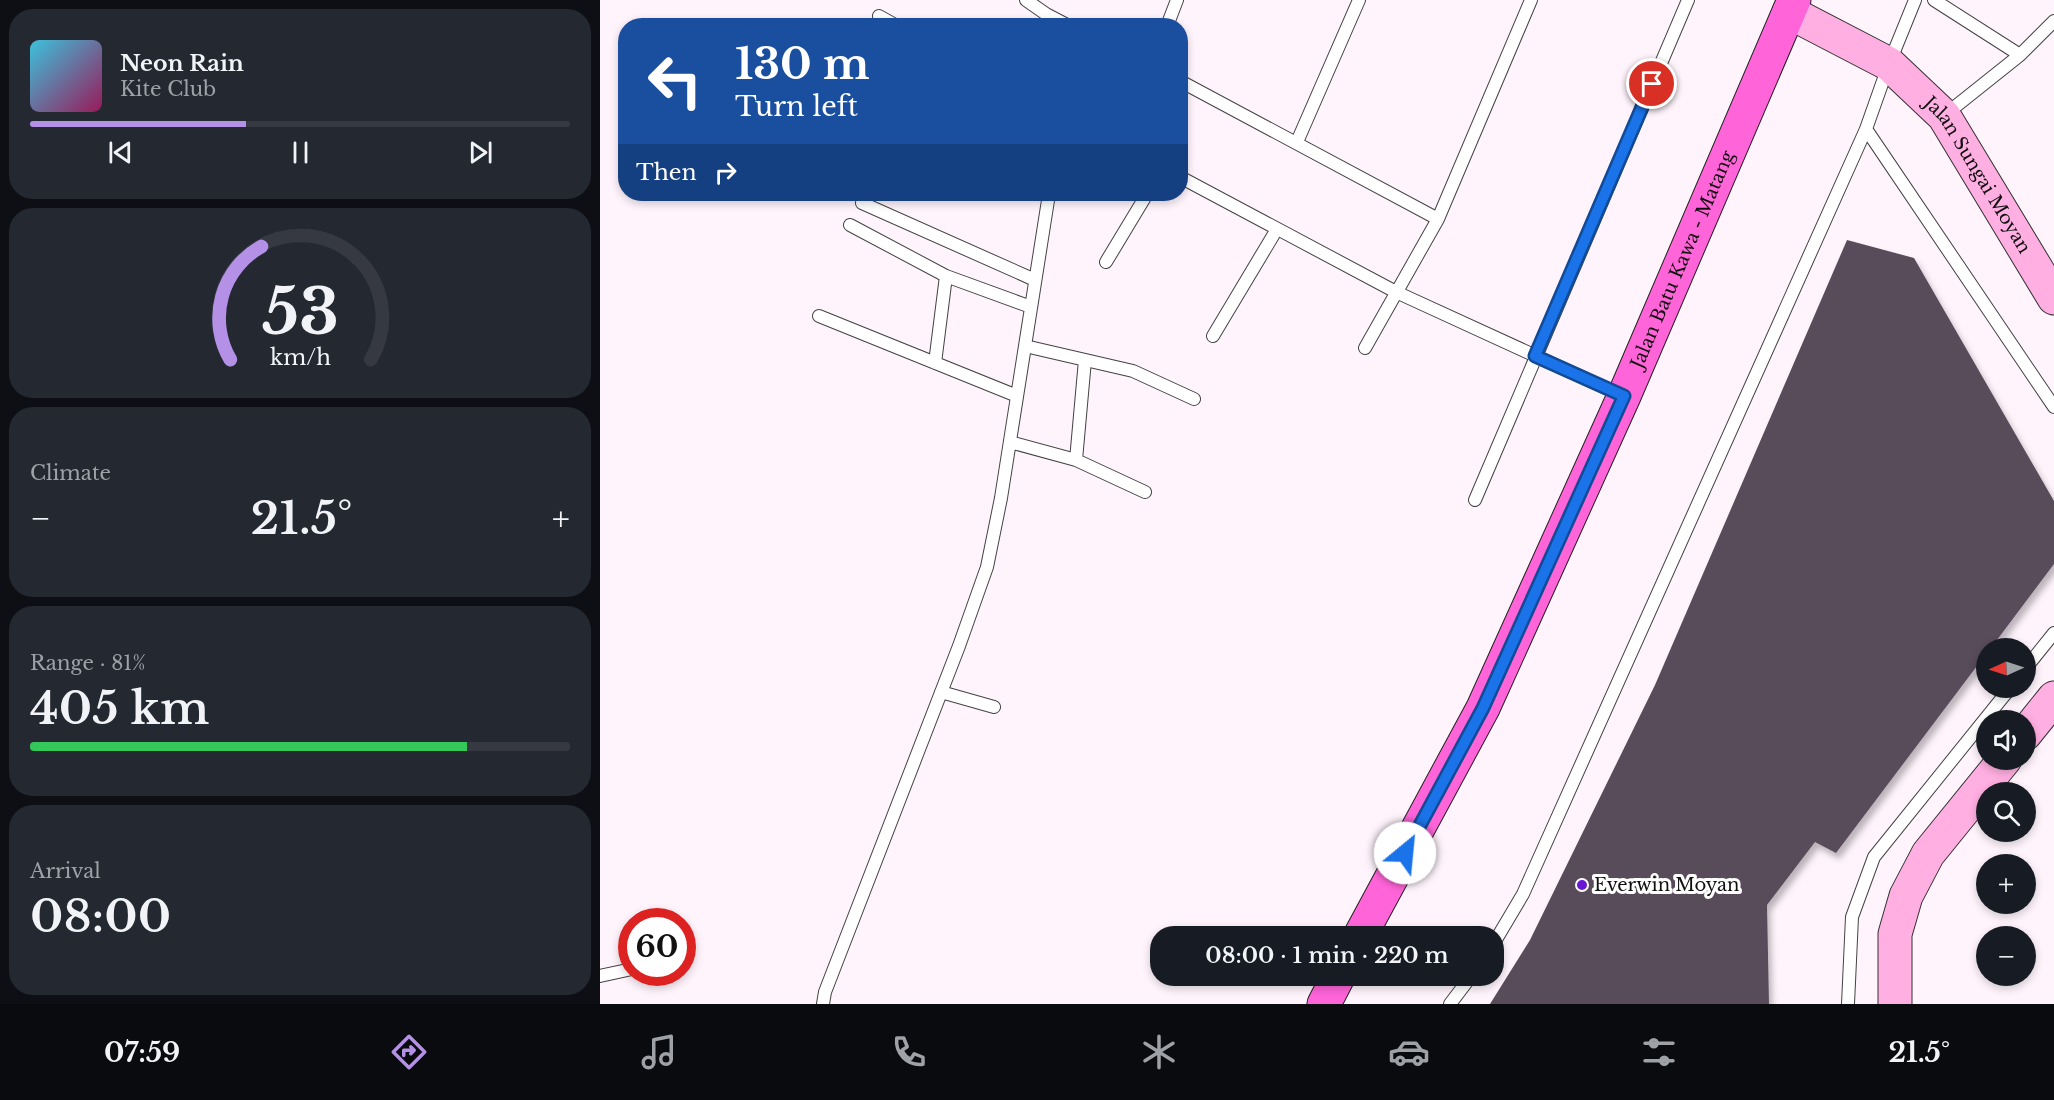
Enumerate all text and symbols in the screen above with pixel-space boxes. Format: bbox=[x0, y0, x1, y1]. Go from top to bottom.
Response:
text: 130 m bbox=[735, 38, 869, 90]
icon: left bbox=[636, 42, 714, 120]
text: Neon Rain bbox=[120, 50, 244, 77]
pin bbox=[1626, 58, 1677, 109]
icon: arrive bbox=[1635, 67, 1668, 100]
text: Kite Club bbox=[120, 77, 216, 101]
text: Turn left bbox=[735, 90, 858, 123]
street label: Jalan Sungai Moyan bbox=[1918, 90, 2036, 258]
icon: previous bbox=[104, 136, 137, 169]
icon: pause bbox=[284, 136, 317, 169]
icon: next bbox=[464, 136, 497, 169]
street label: Jalan Batu Kawa - Matang bbox=[1625, 147, 1739, 373]
icon: right bbox=[709, 156, 742, 189]
text: Then bbox=[636, 159, 697, 186]
text: 53 bbox=[262, 273, 338, 351]
text: km/h bbox=[270, 344, 331, 371]
text: Climate bbox=[30, 461, 111, 485]
text: 21.5° bbox=[250, 490, 352, 546]
text: − bbox=[30, 498, 51, 539]
text: + bbox=[552, 498, 570, 539]
north arrow bbox=[1976, 638, 2036, 698]
map controls bbox=[1976, 638, 2036, 986]
text: Range · 81% bbox=[30, 651, 146, 675]
text: 405 km bbox=[30, 680, 209, 736]
button: sound bbox=[1976, 710, 2036, 770]
button: search bbox=[1976, 782, 2036, 842]
position arrow bbox=[1373, 821, 1437, 885]
button: + bbox=[1976, 854, 2036, 914]
text: Arrival bbox=[30, 859, 101, 883]
place label: Everwin Moyan bbox=[1594, 874, 1740, 896]
marker: Everwin Moyan bbox=[1575, 878, 1589, 892]
text: 08:00 bbox=[30, 888, 171, 944]
speed limit sign: 60 bbox=[618, 908, 696, 986]
button: − bbox=[1976, 926, 2036, 986]
text: 08:00 · 1 min · 220 m bbox=[1205, 942, 1449, 969]
icon: directions bbox=[388, 1031, 430, 1073]
icon: music bbox=[638, 1031, 680, 1073]
icon: phone bbox=[888, 1031, 930, 1073]
icon: climate bbox=[1138, 1031, 1180, 1073]
icon: car bbox=[1388, 1031, 1430, 1073]
icon: filters bbox=[1638, 1031, 1680, 1073]
text: 07:59 bbox=[104, 1036, 180, 1069]
text: 21.5° bbox=[1888, 1036, 1950, 1069]

